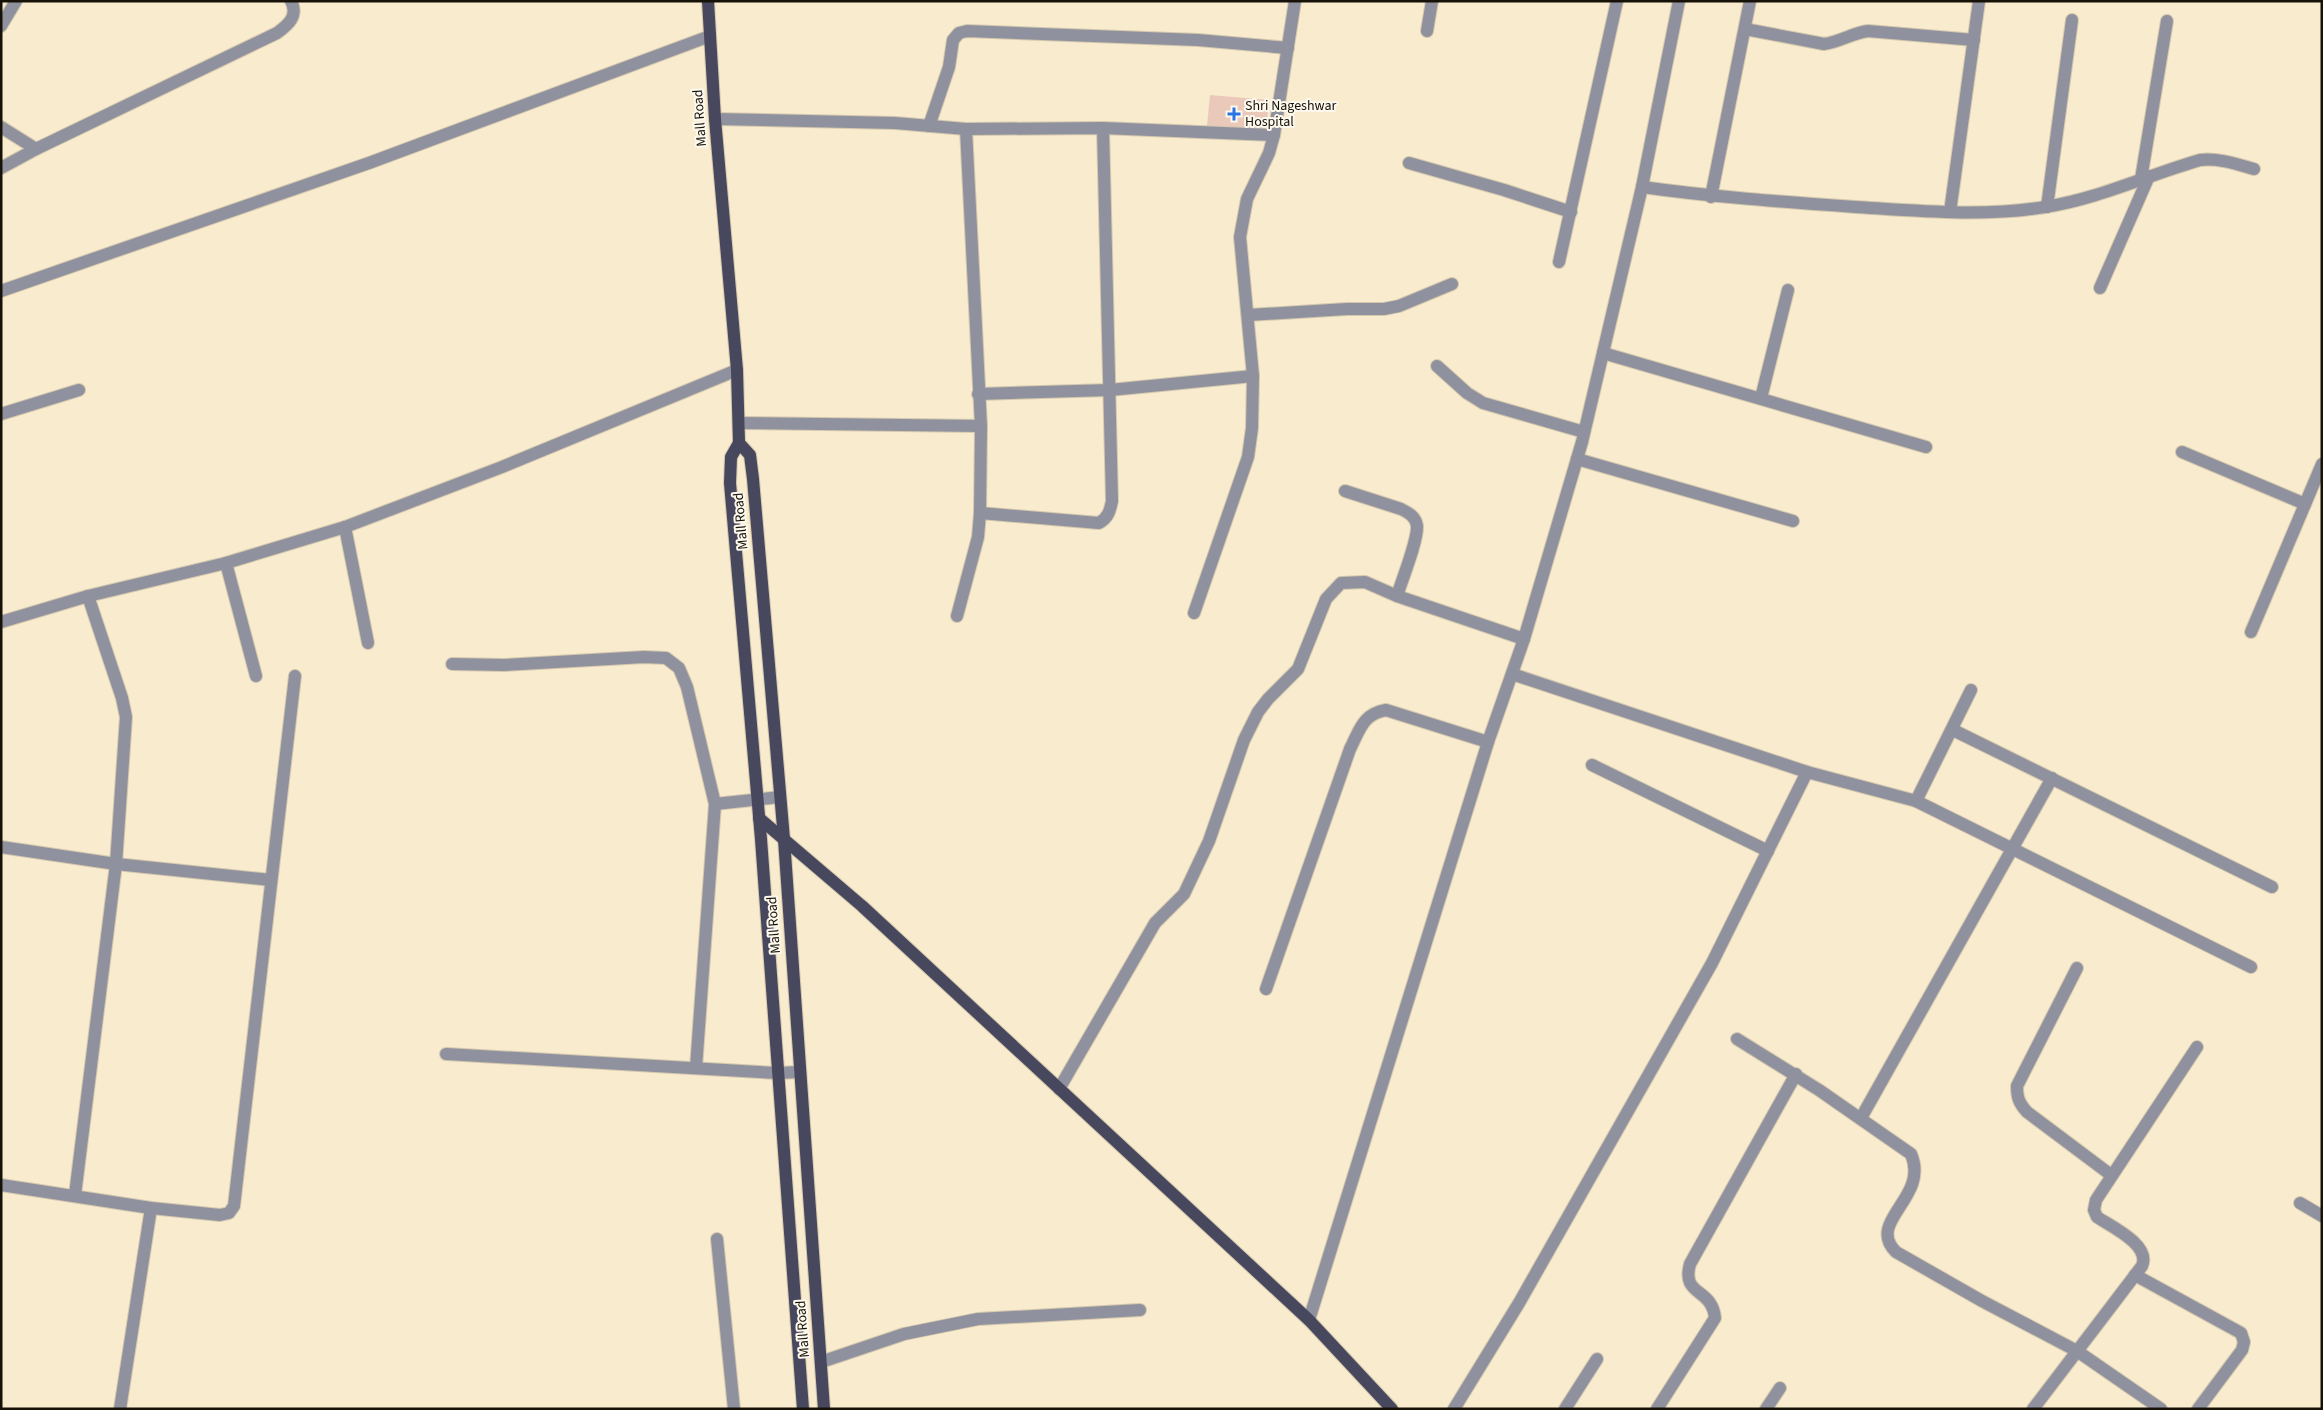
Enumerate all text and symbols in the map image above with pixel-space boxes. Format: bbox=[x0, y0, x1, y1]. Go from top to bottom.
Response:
street label: Mall Road bbox=[688, 89, 712, 147]
place label: Shri Nageshwar Hospital bbox=[1245, 96, 1337, 132]
marker: Shri Nageshwar Hospital bbox=[1227, 107, 1241, 121]
street label: Mall Road bbox=[729, 492, 753, 550]
street label: Mall Road bbox=[762, 896, 786, 954]
street label: Mall Road bbox=[791, 1300, 815, 1358]

